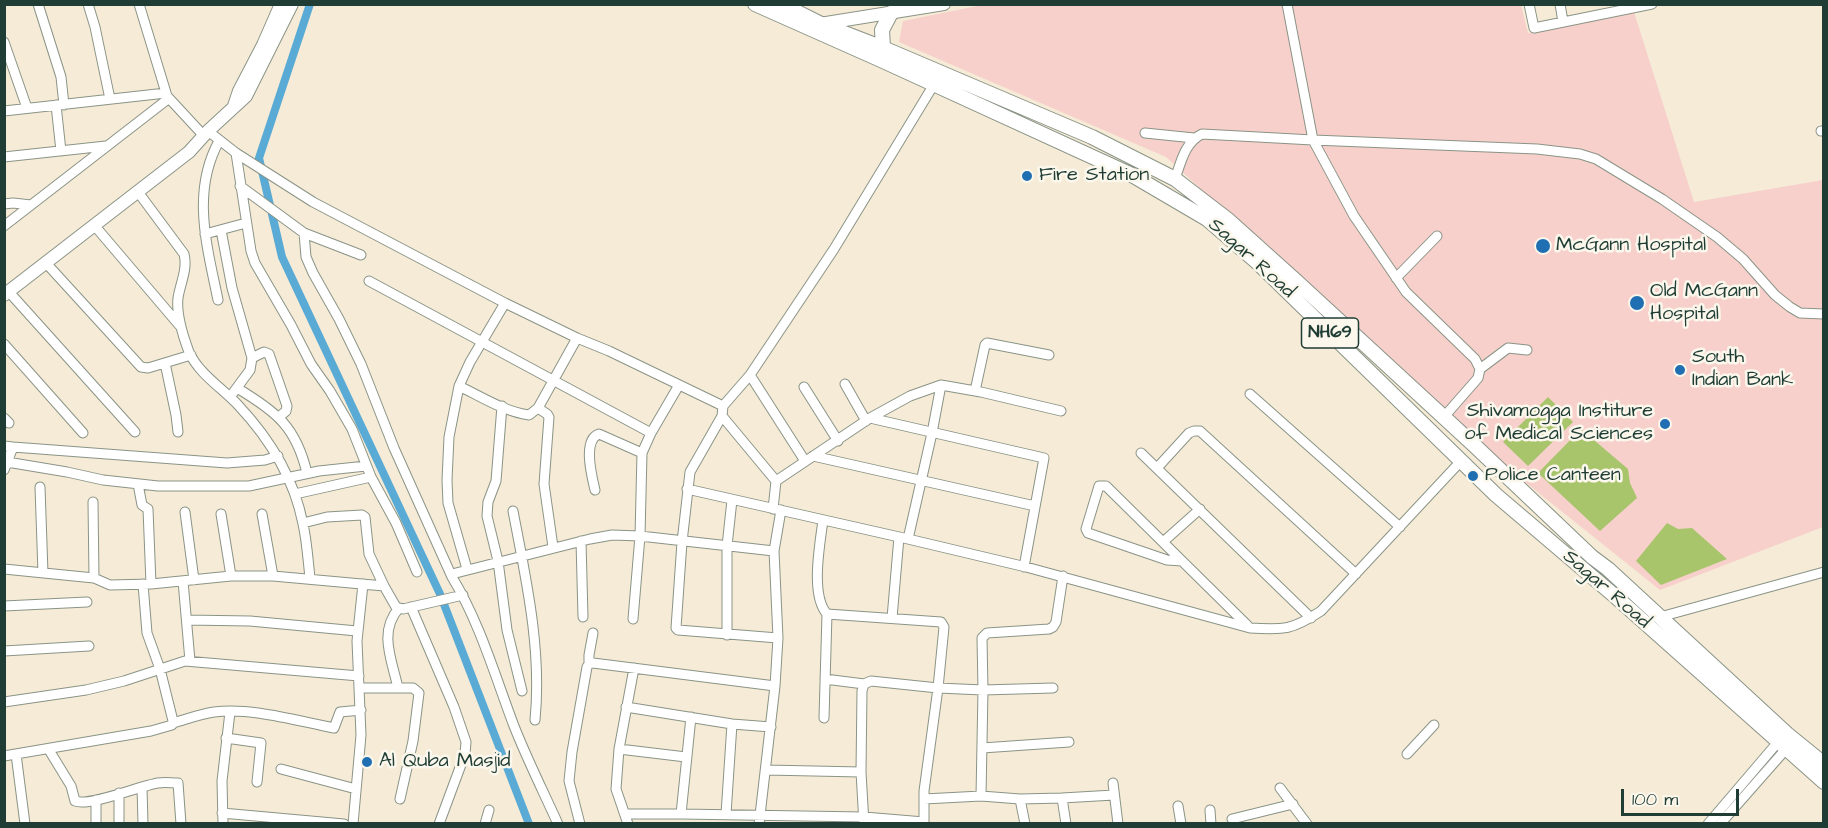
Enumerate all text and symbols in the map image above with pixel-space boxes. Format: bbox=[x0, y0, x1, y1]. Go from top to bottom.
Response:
place label: Fire Station bbox=[1039, 164, 1149, 188]
marker: Fire Station bbox=[1020, 169, 1034, 183]
street label: Sagar Road bbox=[1203, 214, 1299, 304]
place label: McGann Hospital bbox=[1556, 234, 1706, 258]
marker: McGann Hospital bbox=[1534, 237, 1552, 255]
place label: Old McGann Hospital bbox=[1650, 280, 1758, 327]
marker: Old McGann Hospital bbox=[1628, 294, 1646, 312]
road number: NH69 bbox=[1302, 318, 1358, 348]
place label: South Indian Bank bbox=[1692, 346, 1793, 393]
marker: South Indian Bank bbox=[1673, 363, 1687, 377]
place label: Shivamogga Institure of Medical Sciences bbox=[1464, 400, 1653, 447]
marker: Shivamogga Institure of Medical Sciences bbox=[1658, 417, 1672, 431]
place label: Police Canteen bbox=[1485, 464, 1621, 488]
marker: Police Canteen bbox=[1466, 469, 1480, 483]
street label: Sagar Road bbox=[1557, 545, 1655, 635]
place label: Al Quba Masjid bbox=[379, 750, 510, 774]
marker: Al Quba Masjid bbox=[360, 755, 374, 769]
scale bar bbox=[1624, 777, 1742, 815]
text: 100 m bbox=[1632, 787, 1678, 812]

